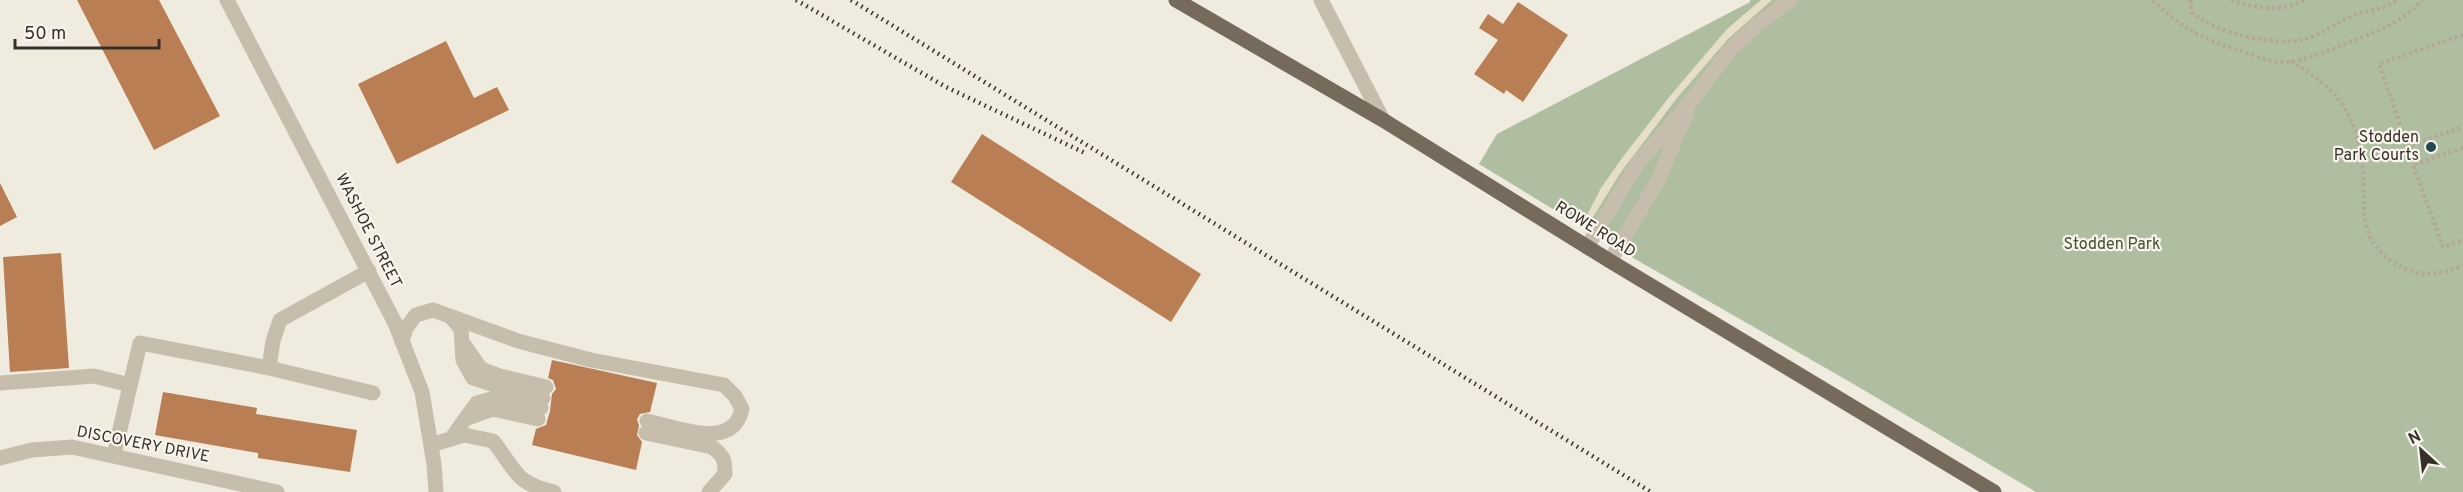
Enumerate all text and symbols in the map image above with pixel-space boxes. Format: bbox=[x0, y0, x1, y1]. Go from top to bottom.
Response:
scale bar bbox=[15, 12, 159, 50]
text: 50 m bbox=[24, 23, 66, 46]
place label: Stodden Park Courts bbox=[2334, 128, 2419, 166]
marker: Stodden Park Courts bbox=[2424, 140, 2438, 154]
street label: WASHOE STREET bbox=[330, 170, 406, 292]
street label: ROWE ROAD bbox=[1551, 197, 1639, 263]
park label: Stodden Park bbox=[2063, 235, 2161, 255]
north arrow bbox=[2391, 420, 2451, 480]
street label: DISCOVERY DRIVE bbox=[75, 422, 211, 468]
text: N bbox=[2405, 427, 2425, 450]

